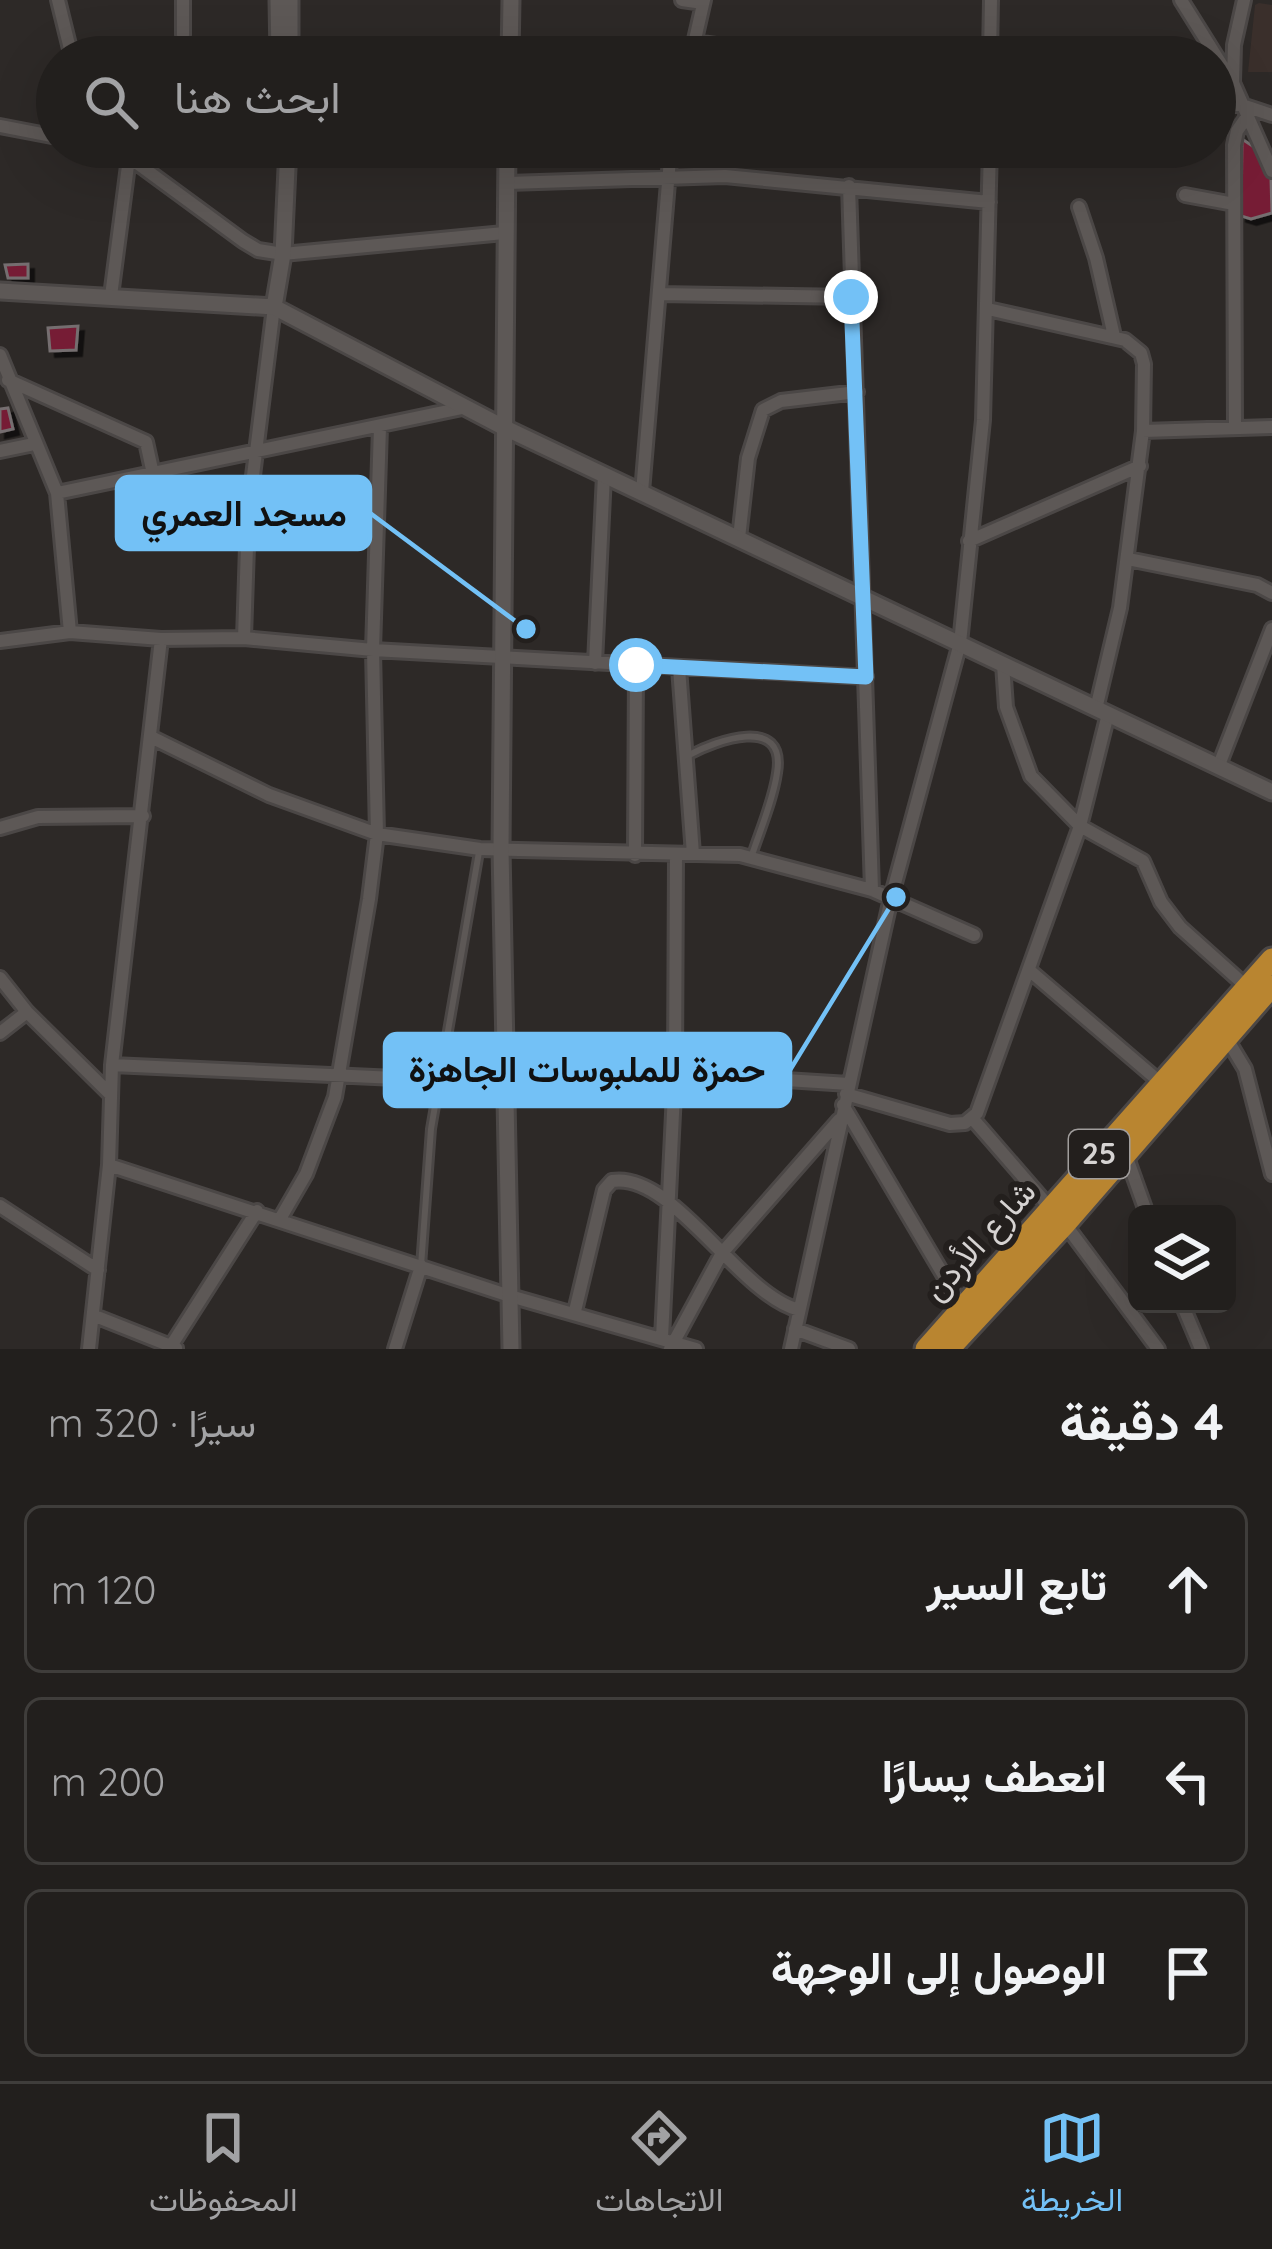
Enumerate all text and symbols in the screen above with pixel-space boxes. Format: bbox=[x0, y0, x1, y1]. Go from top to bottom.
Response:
search box bbox=[36, 36, 1236, 168]
text: ابحث هنا bbox=[174, 68, 341, 124]
icon: search bbox=[78, 69, 144, 135]
route end bbox=[824, 270, 878, 324]
callout: مسجد العمري bbox=[117, 477, 370, 549]
text: مسجد العمري bbox=[141, 490, 347, 543]
route start bbox=[609, 638, 663, 692]
callout: حمزة للملبوسات الجاهزة bbox=[385, 1034, 790, 1106]
text: حمزة للملبوسات الجاهزة bbox=[408, 1046, 766, 1092]
road number: 25 bbox=[1069, 1130, 1129, 1178]
street label: شارع الأردن bbox=[914, 1171, 1046, 1311]
map controls bbox=[1128, 1205, 1236, 1313]
button: layers bbox=[1128, 1205, 1236, 1313]
text: 4 دقيقة bbox=[1059, 1389, 1224, 1453]
text: سيرًا · 320 m bbox=[48, 1398, 256, 1447]
text: تابع السير bbox=[927, 1555, 1107, 1611]
icon: ahead bbox=[1155, 1556, 1221, 1622]
text: 120 m bbox=[51, 1565, 156, 1614]
text: انعطف يسارًا bbox=[881, 1747, 1107, 1803]
icon: left bbox=[1155, 1748, 1221, 1814]
text: 200 m bbox=[51, 1757, 165, 1806]
text: الوصول إلى الوجهة bbox=[771, 1939, 1107, 1995]
icon: arrive bbox=[1155, 1940, 1221, 2006]
tab: المحفوظات bbox=[149, 2105, 298, 2229]
tab: الاتجاهات bbox=[595, 2105, 723, 2229]
tab: الخريطة bbox=[1021, 2105, 1123, 2229]

